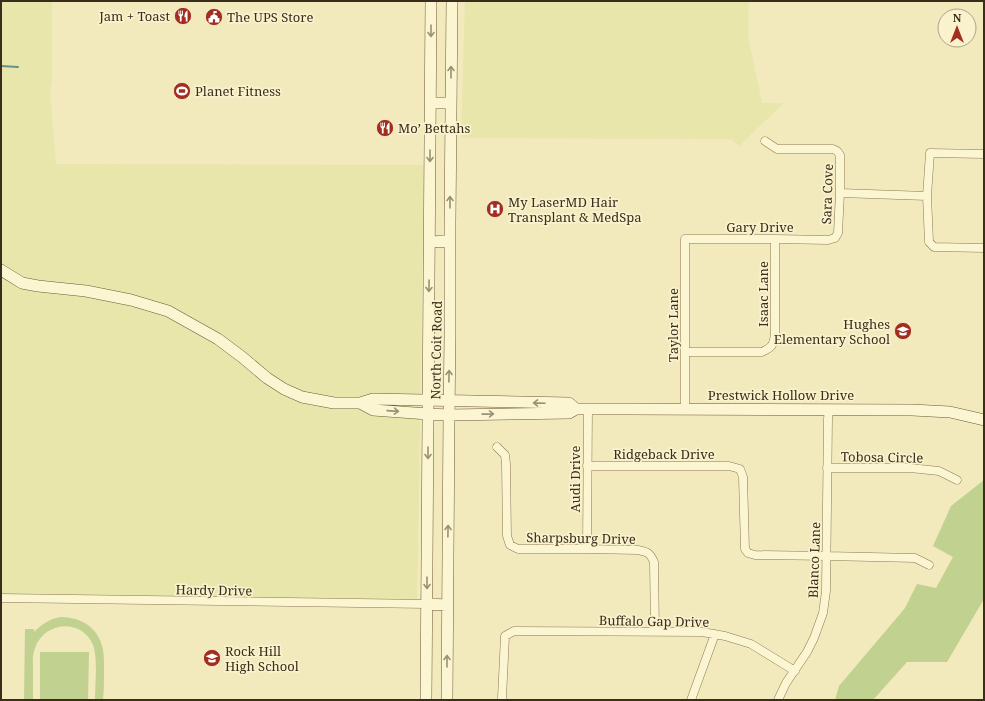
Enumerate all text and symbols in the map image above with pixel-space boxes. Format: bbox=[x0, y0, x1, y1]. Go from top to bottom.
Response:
restaurant icon: Jam + Toast bbox=[173, 6, 193, 26]
place label: Jam + Toast bbox=[98, 7, 170, 25]
public building icon: The UPS Store bbox=[204, 7, 224, 27]
place label: The UPS Store bbox=[227, 8, 313, 26]
north arrow bbox=[937, 8, 977, 48]
text: N bbox=[953, 10, 962, 25]
one-way arrow bbox=[427, 24, 435, 37]
one-way arrow bbox=[447, 66, 455, 79]
sports icon: Planet Fitness bbox=[172, 81, 192, 101]
place label: Planet Fitness bbox=[195, 82, 281, 100]
restaurant icon: Mo’ Bettahs bbox=[375, 118, 395, 138]
place label: Mo’ Bettahs bbox=[398, 119, 471, 137]
one-way arrow bbox=[426, 149, 434, 162]
street label: Sara Cove bbox=[817, 163, 837, 225]
place label: My LaserMD Hair Transplant & MedSpa bbox=[508, 193, 642, 226]
one-way arrow bbox=[446, 196, 454, 209]
hospital icon: My LaserMD Hair Transplant & MedSpa bbox=[485, 199, 505, 219]
street label: Gary Drive bbox=[726, 218, 794, 236]
street label: Isaac Lane bbox=[754, 261, 772, 327]
one-way arrow bbox=[425, 279, 433, 292]
street label: Taylor Lane bbox=[664, 288, 682, 362]
street label: North Coit Road bbox=[426, 300, 446, 399]
place label: Hughes Elementary School bbox=[774, 315, 890, 348]
school or university icon: Hughes Elementary School bbox=[893, 321, 913, 341]
one-way arrow bbox=[446, 370, 453, 383]
street label: Prestwick Hollow Drive bbox=[708, 386, 854, 404]
one-way arrow bbox=[533, 399, 546, 406]
one-way arrow bbox=[386, 408, 399, 415]
one-way arrow bbox=[481, 410, 494, 418]
street label: Ridgeback Drive bbox=[613, 445, 715, 463]
one-way arrow bbox=[424, 446, 432, 459]
street label: Audi Drive bbox=[566, 446, 584, 512]
street label: Tobosa Circle bbox=[841, 447, 923, 467]
street label: Blanco Lane bbox=[804, 522, 824, 598]
one-way arrow bbox=[444, 525, 452, 538]
street label: Sharpsburg Drive bbox=[526, 528, 636, 548]
one-way arrow bbox=[423, 576, 431, 589]
street label: Hardy Drive bbox=[176, 580, 253, 600]
street label: Buffalo Gap Drive bbox=[599, 611, 709, 631]
place label: Rock Hill High School bbox=[225, 642, 299, 675]
school or university icon: Rock Hill High School bbox=[202, 648, 222, 668]
one-way arrow bbox=[443, 655, 451, 668]

